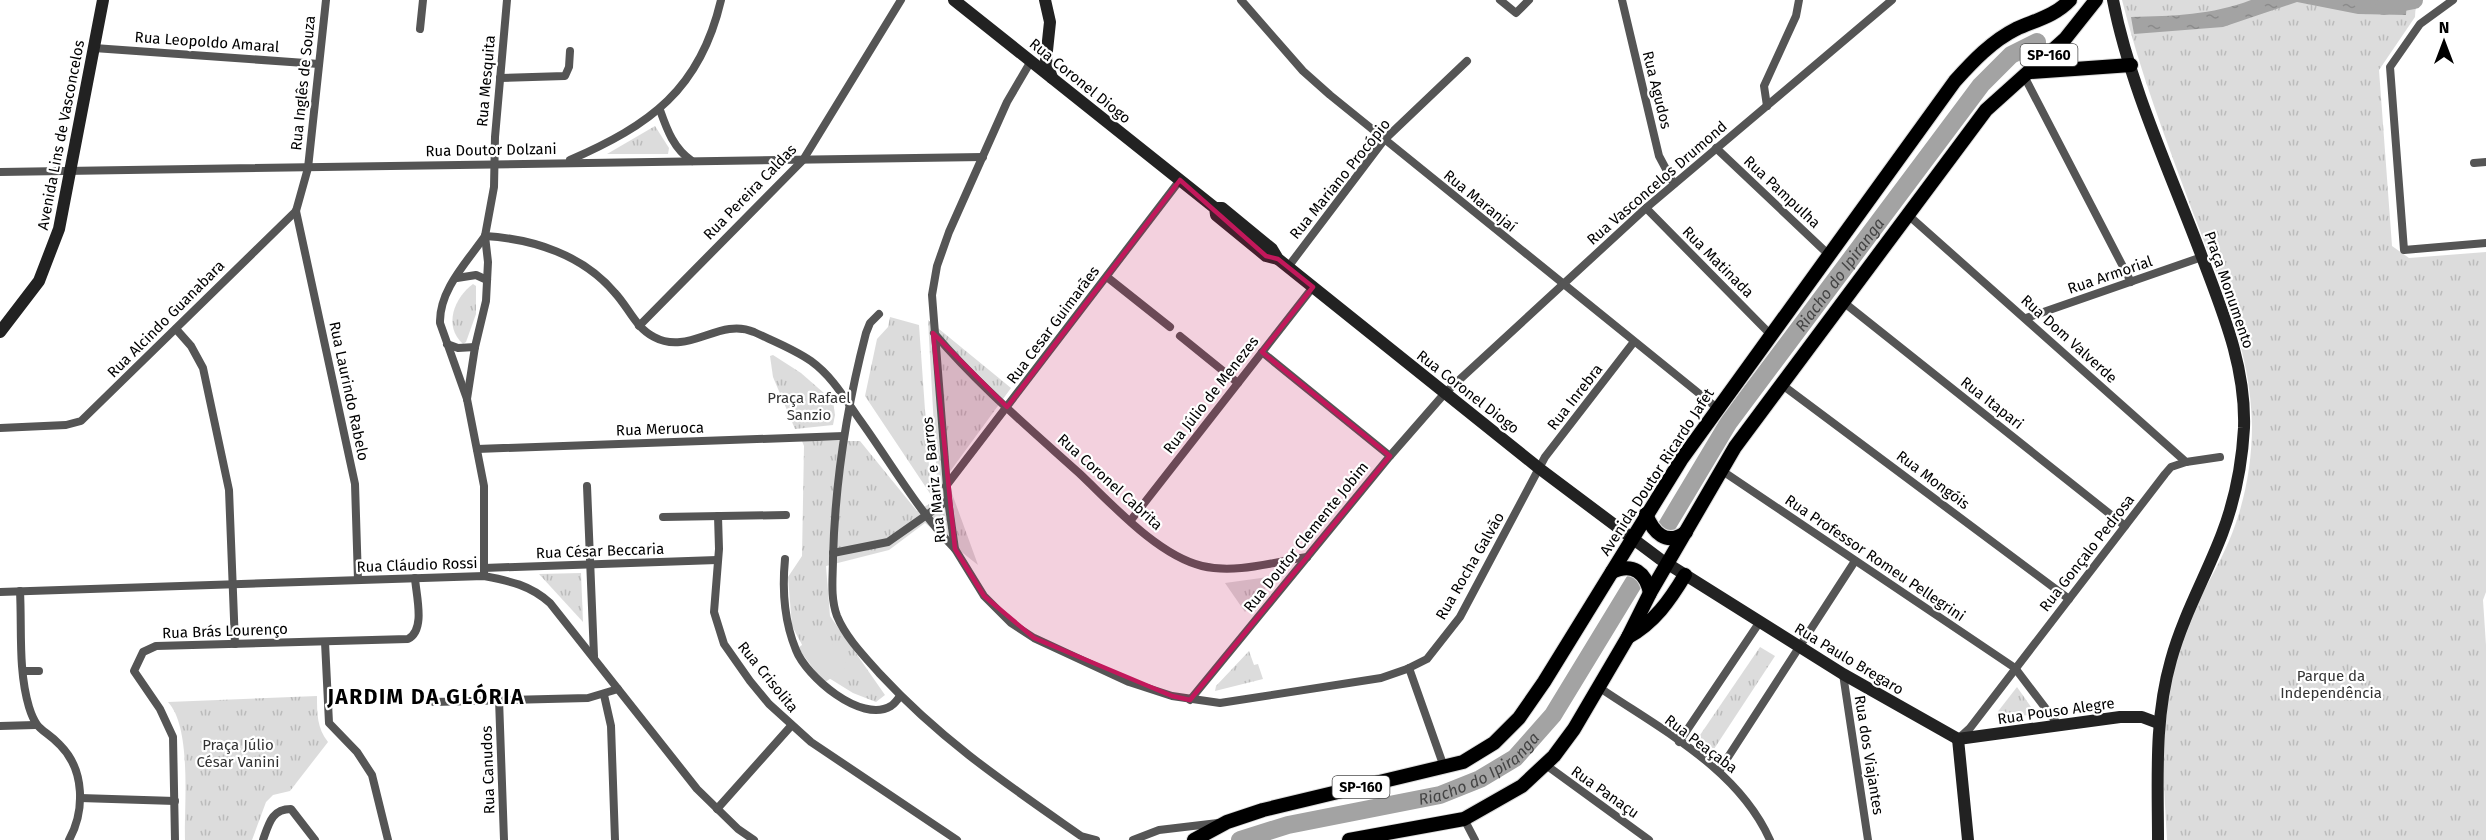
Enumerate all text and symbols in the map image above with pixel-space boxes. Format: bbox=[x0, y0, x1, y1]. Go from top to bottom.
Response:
north arrow bbox=[2414, 12, 2474, 72]
street label: Rua Inglês de Souza bbox=[287, 15, 319, 151]
text: N bbox=[2439, 18, 2449, 37]
street label: Rua Leopoldo Amaral bbox=[134, 28, 281, 56]
street label: Rua Mesquita bbox=[473, 34, 499, 128]
street label: Rua Coronel Diogo bbox=[1026, 35, 1134, 127]
street label: Avenida Lins de Vasconcelos bbox=[34, 38, 88, 232]
road number: SP-160 bbox=[2020, 44, 2078, 66]
street label: Rua Agudos bbox=[1639, 49, 1675, 131]
street label: Rua Mariano Procópio bbox=[1286, 115, 1394, 243]
street label: Rua Vasconcelos Drumond bbox=[1583, 117, 1731, 249]
street label: Rua Doutor Dolzani bbox=[425, 140, 557, 160]
street label: Rua Pereira Caldas bbox=[700, 140, 800, 244]
street label: Rua Pampulha bbox=[1740, 152, 1824, 232]
street label: Rua Maranjaí bbox=[1440, 166, 1520, 236]
water label: Riacho do Ipiranga bbox=[1791, 214, 1888, 335]
street label: Rua Matinada bbox=[1679, 223, 1757, 301]
street label: Praça Monumento bbox=[2201, 229, 2257, 351]
street label: Rua Armorial bbox=[2065, 252, 2155, 298]
street label: Rua Alcindo Guanabara bbox=[104, 257, 228, 381]
street label: Rua Cesar Guimarães bbox=[1003, 262, 1103, 388]
street label: Rua Dom Valverde bbox=[2017, 291, 2121, 387]
street label: Rua Laurindo Rabelo bbox=[325, 320, 373, 462]
street label: Rua Júlio de Menezes bbox=[1160, 333, 1262, 457]
street label: Rua Coronel Diogo bbox=[1413, 346, 1523, 438]
street label: Rua Inrebra bbox=[1544, 360, 1606, 434]
street label: Rua Itapari bbox=[1957, 373, 2027, 433]
street label: Avenida Doutor Ricardo Jafet bbox=[1596, 384, 1718, 559]
park label: Praça Rafael Sanzio bbox=[767, 389, 851, 424]
street label: Rua Mariz e Barros bbox=[918, 416, 950, 544]
street label: Rua Meruoca bbox=[616, 418, 704, 440]
street label: Rua Coronel Cabrita bbox=[1054, 430, 1166, 534]
street label: Rua Mongóis bbox=[1893, 447, 1973, 513]
street label: Rua Doutor Clemente Jobim bbox=[1240, 458, 1372, 616]
street label: Rua Professor Romeu Pellegrini bbox=[1781, 491, 1969, 625]
street label: Rua Gonçalo Pedrosa bbox=[2036, 491, 2138, 615]
street label: Rua Rocha Galvão bbox=[1432, 509, 1508, 623]
street label: Rua César Beccaria bbox=[535, 540, 665, 562]
street label: Rua Cláudio Rossi bbox=[356, 554, 478, 576]
street label: Rua Paulo Bregaro bbox=[1791, 619, 1907, 699]
street label: Rua Brás Lourenço bbox=[162, 620, 288, 642]
street label: Rua Crisolita bbox=[734, 638, 802, 716]
park label: Parque da Independência bbox=[2280, 667, 2382, 702]
district label: JARDIM DA GLÓRIA bbox=[326, 683, 525, 710]
street label: Rua dos Viajantes bbox=[1851, 694, 1887, 816]
street label: Rua Pouso Alegre bbox=[1996, 694, 2116, 728]
street label: Rua Peaçaba bbox=[1661, 711, 1741, 777]
street label: Rua Canudos bbox=[477, 725, 499, 815]
water label: Riacho do Ipiranga bbox=[1417, 728, 1543, 809]
park label: Praça Júlio César Vanini bbox=[197, 736, 280, 771]
street label: Rua Panaçu bbox=[1568, 762, 1642, 822]
road number: SP-160 bbox=[1332, 776, 1390, 798]

